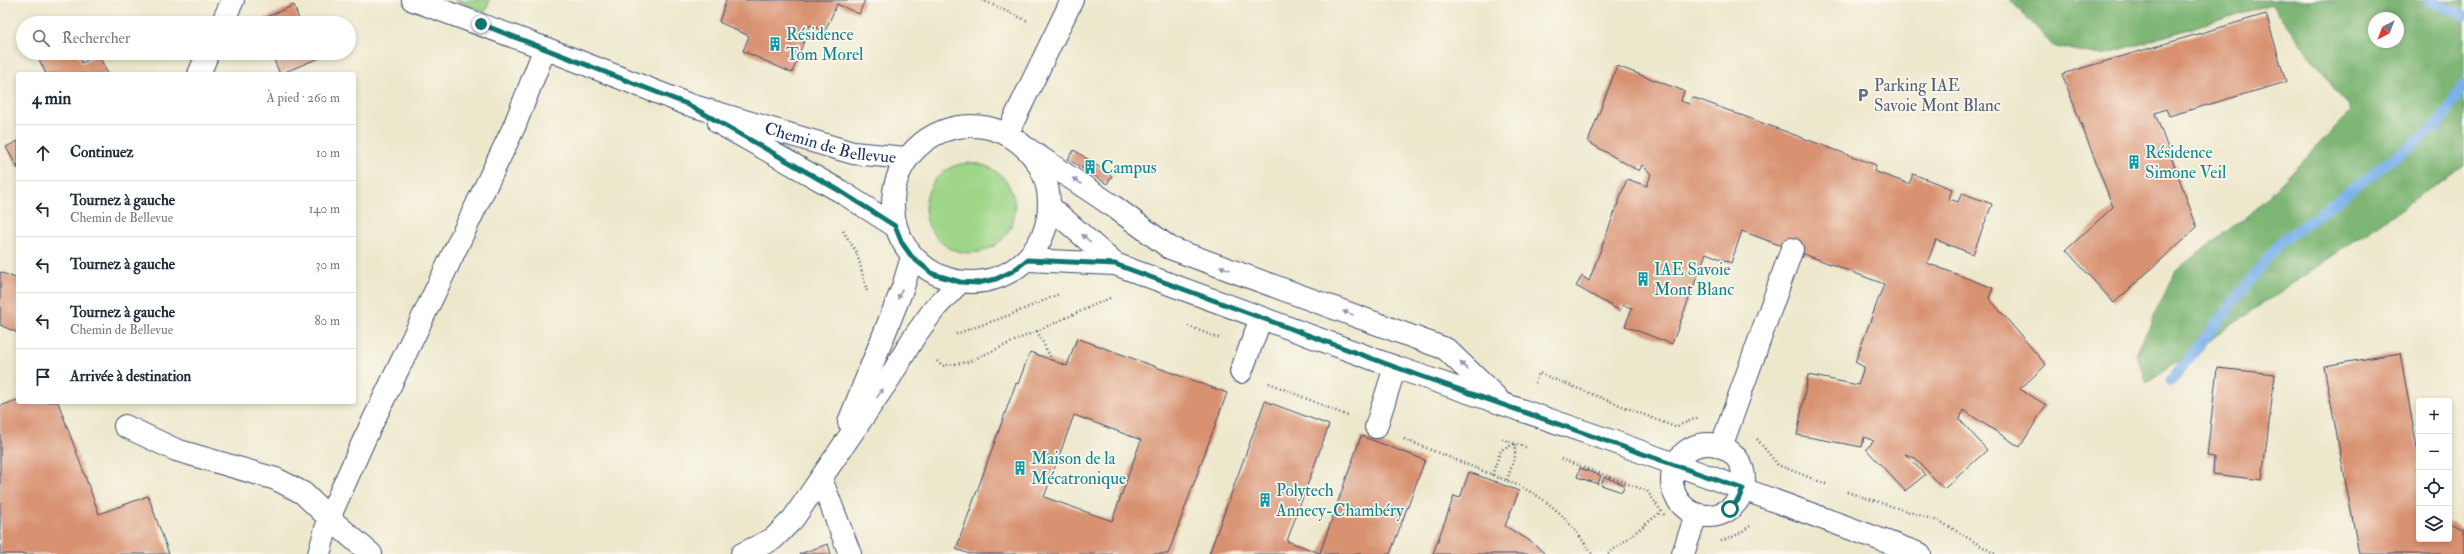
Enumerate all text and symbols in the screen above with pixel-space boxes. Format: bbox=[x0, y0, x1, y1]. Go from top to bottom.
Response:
north arrow bbox=[2368, 12, 2404, 48]
route end bbox=[472, 15, 490, 33]
search box bbox=[16, 16, 356, 60]
place label: Résidence Tom Morel bbox=[786, 24, 864, 65]
icon: search bbox=[30, 27, 52, 49]
text: Rechercher bbox=[62, 29, 130, 48]
building icon: Résidence Tom Morel bbox=[767, 36, 783, 52]
place label: Parking IAE Savoie Mont Blanc bbox=[1874, 75, 2001, 116]
parking icon: Parking IAE Savoie Mont Blanc bbox=[1855, 87, 1871, 103]
text: 4 min bbox=[32, 88, 71, 109]
text: À pied · 260 m bbox=[267, 90, 340, 106]
street label: Chemin de Bellevue bbox=[762, 117, 897, 168]
icon: ahead bbox=[32, 142, 54, 164]
place label: Résidence Simone Veil bbox=[2145, 142, 2227, 183]
text: Continuez bbox=[70, 143, 134, 162]
text: 10 m bbox=[316, 145, 340, 161]
building icon: Résidence Simone Veil bbox=[2126, 154, 2142, 170]
place label: Campus bbox=[1101, 157, 1157, 179]
building icon: Campus bbox=[1082, 159, 1098, 175]
one-way arrow bbox=[1071, 177, 1082, 185]
text: Tournez à gauche bbox=[70, 191, 175, 210]
icon: left bbox=[32, 198, 54, 220]
text: 140 m bbox=[309, 201, 340, 217]
text: Chemin de Bellevue bbox=[70, 210, 173, 226]
one-way arrow bbox=[1080, 233, 1091, 242]
icon: left bbox=[32, 254, 54, 276]
text: Tournez à gauche bbox=[70, 255, 175, 274]
text: 30 m bbox=[316, 257, 340, 273]
place label: IAE Savoie Mont Blanc bbox=[1654, 259, 1734, 300]
one-way arrow bbox=[1219, 265, 1231, 271]
building icon: IAE Savoie Mont Blanc bbox=[1635, 271, 1651, 287]
one-way arrow bbox=[896, 288, 902, 300]
text: Tournez à gauche bbox=[70, 303, 175, 322]
one-way arrow bbox=[1341, 309, 1353, 315]
icon: left bbox=[32, 310, 54, 332]
text: 80 m bbox=[314, 313, 340, 329]
text: Chemin de Bellevue bbox=[70, 322, 173, 338]
one-way arrow bbox=[1459, 361, 1469, 371]
icon: arrive bbox=[32, 366, 54, 388]
text: Arrivée à destination bbox=[70, 367, 191, 386]
one-way arrow bbox=[876, 388, 884, 398]
map controls bbox=[2416, 398, 2452, 542]
button: + bbox=[2416, 398, 2452, 434]
button: − bbox=[2416, 434, 2452, 470]
place label: Maison de la Mécatronique bbox=[1031, 448, 1126, 489]
building icon: Maison de la Mécatronique bbox=[1012, 460, 1028, 476]
button: locate bbox=[2416, 470, 2452, 506]
place label: Polytech Annecy-Chambéry bbox=[1275, 480, 1404, 522]
building icon: Polytech Annecy-Chambéry bbox=[1257, 492, 1273, 508]
route start bbox=[1721, 500, 1739, 518]
button: layers bbox=[2416, 506, 2452, 542]

